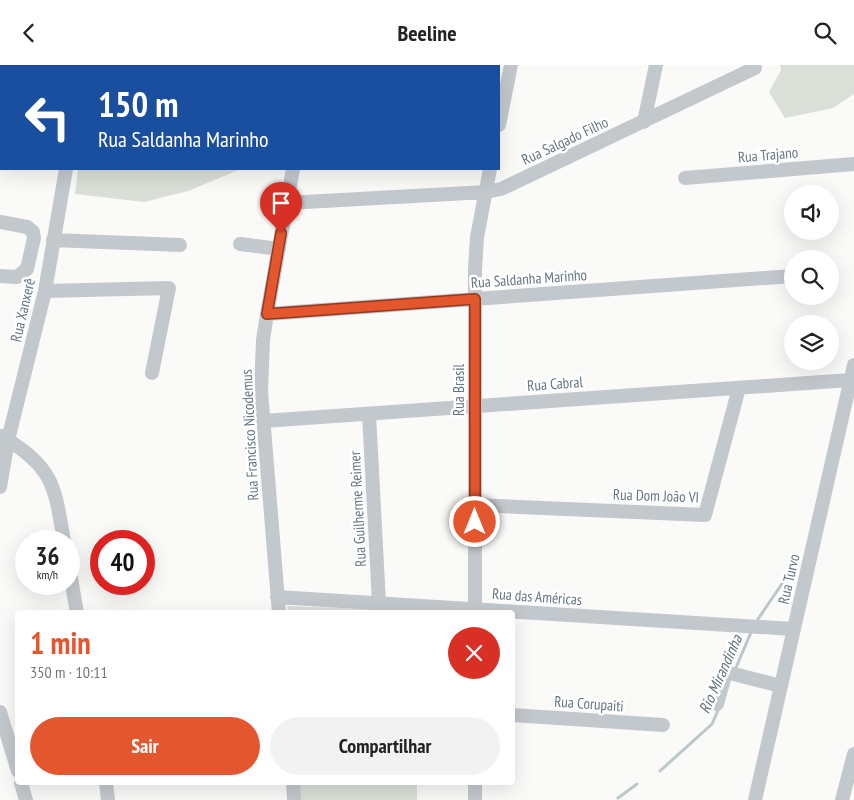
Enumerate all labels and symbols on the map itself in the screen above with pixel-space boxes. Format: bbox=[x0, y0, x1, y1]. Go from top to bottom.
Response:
street label: Rua Salgado Filho bbox=[518, 112, 611, 169]
street label: Rua Trajano bbox=[737, 142, 799, 167]
pin bbox=[260, 182, 302, 233]
street label: Rua Saldanha Marinho bbox=[470, 265, 588, 292]
street label: Rua Xanxerê bbox=[6, 276, 39, 344]
street label: Rua Brasil bbox=[449, 364, 468, 416]
street label: Rua Francisco Nicodemus bbox=[237, 369, 262, 501]
street label: Rua Cabral bbox=[527, 372, 584, 395]
street label: Rua Guilherme Reimer bbox=[345, 450, 370, 567]
street label: Rua Dom João VI bbox=[613, 485, 699, 506]
position arrow bbox=[448, 495, 500, 547]
speed limit sign: 40 bbox=[90, 530, 155, 595]
street label: Rua Turvo bbox=[774, 552, 803, 606]
street label: Rua das Américas bbox=[491, 584, 583, 609]
water label: Rio Mirandinha bbox=[694, 630, 747, 716]
street label: Rua Corupaiti bbox=[554, 692, 624, 715]

